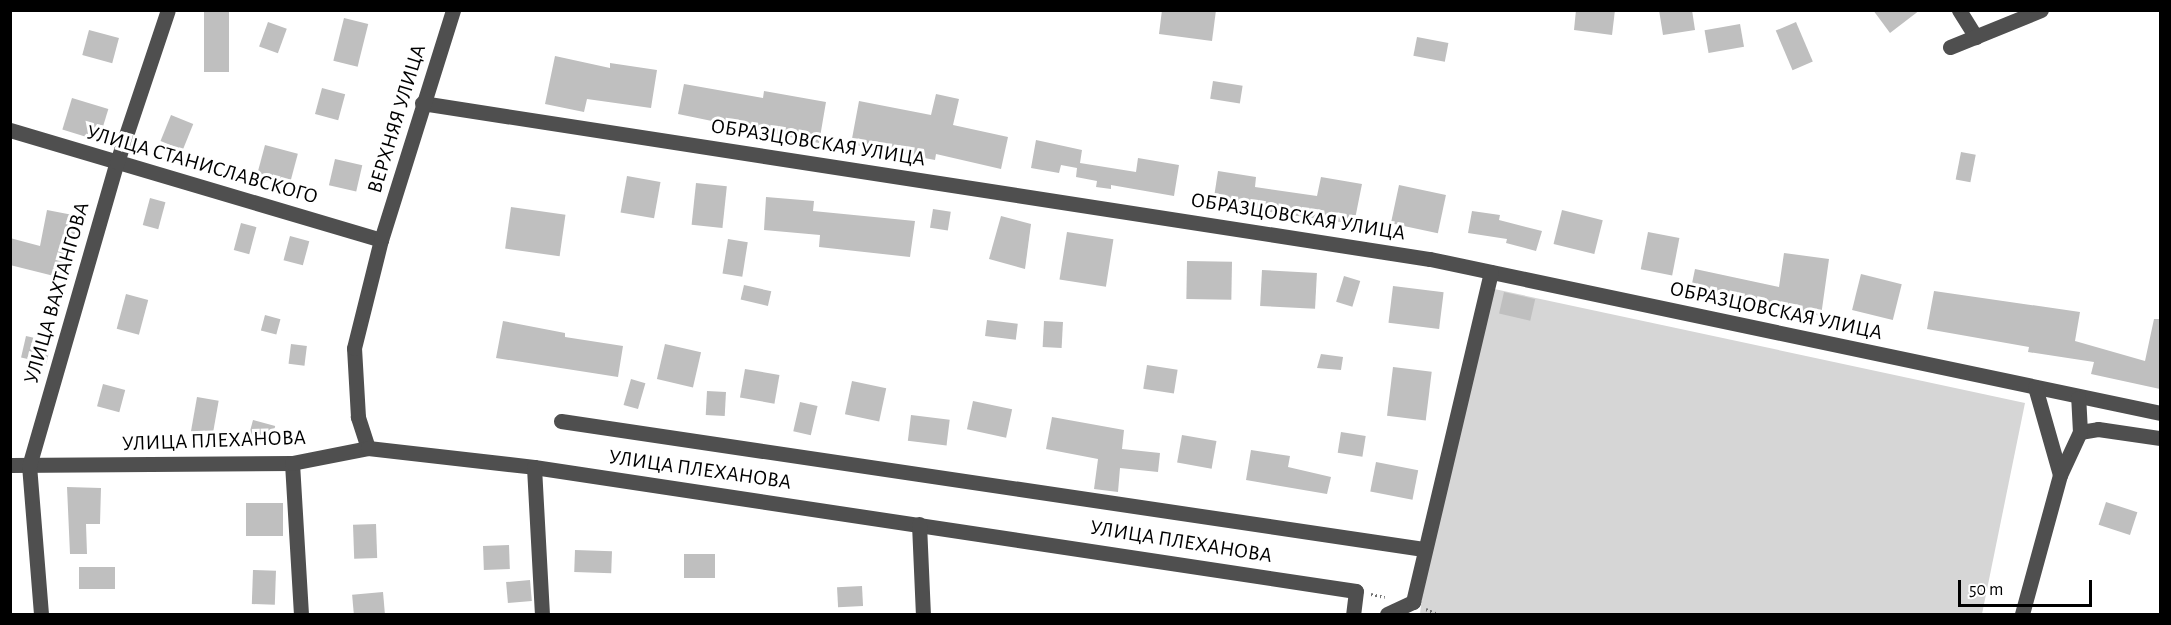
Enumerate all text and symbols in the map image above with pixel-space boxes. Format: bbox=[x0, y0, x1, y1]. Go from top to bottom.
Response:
street label: ВЕРХНЯЯ УЛИЦА bbox=[362, 41, 432, 197]
street label: ОБРАЗЦОВСКАЯ УЛИЦА bbox=[709, 114, 927, 172]
street label: УЛИЦА СТАНИСЛАВСКОГО bbox=[83, 120, 321, 210]
street label: ОБРАЗЦОВСКАЯ УЛИЦА bbox=[1189, 188, 1407, 246]
street label: УЛИЦА ВАХТАНГОВА bbox=[19, 199, 95, 387]
street label: ОБРАЗЦОВСКАЯ УЛИЦА bbox=[1667, 276, 1885, 346]
street label: УЛИЦА ПЛЕХАНОВА bbox=[122, 425, 306, 457]
street label: УЛИЦА ПЛЕХАНОВА bbox=[607, 445, 793, 495]
street label: УЛИЦА ПЛЕХАНОВА bbox=[1088, 515, 1274, 569]
scale bar bbox=[1961, 568, 2094, 606]
text: 50 m bbox=[1969, 581, 2003, 599]

